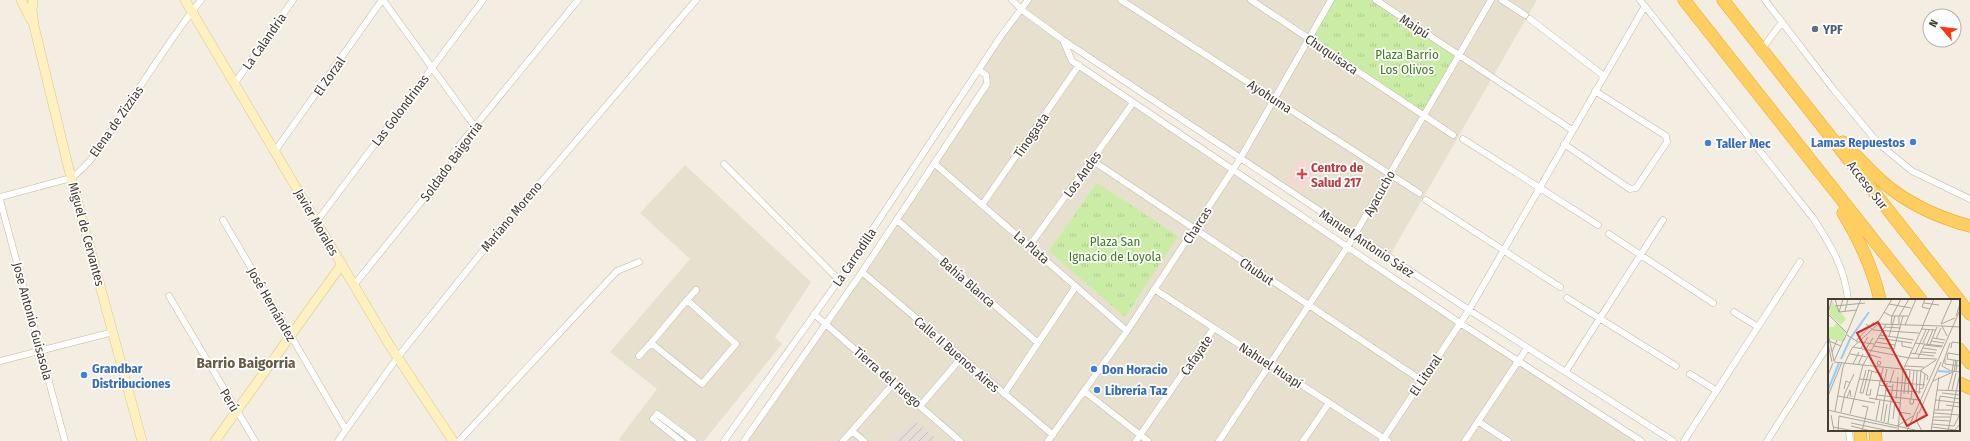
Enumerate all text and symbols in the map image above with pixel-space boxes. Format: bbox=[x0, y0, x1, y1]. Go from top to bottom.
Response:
north arrow bbox=[1922, 8, 1962, 48]
street label: La Calandria bbox=[239, 10, 289, 72]
street label: Maipú bbox=[1397, 11, 1432, 42]
text: N bbox=[1926, 18, 1941, 30]
place label: YPF bbox=[1822, 22, 1843, 37]
marker: YPF bbox=[1810, 24, 1820, 34]
street label: Chuquisaca bbox=[1302, 31, 1361, 78]
park label: Plaza Barrio Los Olivos bbox=[1375, 47, 1439, 77]
street label: El Zorzal bbox=[311, 53, 349, 99]
street label: Las Golondrinas bbox=[369, 71, 432, 149]
street label: Ayohuma bbox=[1245, 77, 1295, 116]
street label: Elena de Zizzias bbox=[86, 83, 147, 160]
street label: Tinogasta bbox=[1011, 110, 1052, 161]
street label: Soldado Baigorria bbox=[417, 118, 485, 204]
place label: Lamas Repuestos bbox=[1811, 135, 1905, 150]
place label: Taller Mec bbox=[1716, 136, 1771, 151]
marker: Lamas Repuestos bbox=[1908, 137, 1918, 147]
marker: Taller Mec bbox=[1703, 138, 1713, 148]
street label: Los Andes bbox=[1061, 148, 1104, 200]
street label: Acceso Sur bbox=[1844, 158, 1891, 213]
place label: Centro de Salud 217 bbox=[1311, 160, 1364, 190]
street label: Ayacucho bbox=[1361, 167, 1398, 219]
marker: Centro de Salud 217 bbox=[1296, 168, 1308, 180]
street label: Mariano Moreno bbox=[478, 178, 545, 254]
street label: Miguel de Cervantes bbox=[65, 181, 108, 288]
street label: Javier Morales bbox=[291, 186, 342, 259]
street label: Charcas bbox=[1180, 204, 1215, 247]
street label: Manuel Antonio Sáez bbox=[1316, 206, 1417, 281]
street label: La Carrodilla bbox=[829, 225, 879, 289]
street label: La Plata bbox=[1011, 228, 1052, 267]
park label: Plaza San Ignacio de Loyola bbox=[1069, 234, 1161, 264]
street label: Bahía Blanca bbox=[937, 254, 998, 311]
street label: Chubut bbox=[1237, 255, 1277, 289]
street label: Jose Antonio Guisasola bbox=[10, 261, 55, 382]
street label: José Hernández bbox=[244, 265, 299, 344]
inset map bbox=[1828, 299, 1960, 431]
street label: Calle II Buenos Aires bbox=[911, 313, 1003, 396]
street label: Cafayate bbox=[1177, 332, 1216, 378]
street label: Nahuel Huapí bbox=[1236, 340, 1305, 391]
street label: Tierra del Fuego bbox=[851, 344, 925, 411]
street label: El Litoral bbox=[1406, 351, 1445, 399]
district label: Barrio Baigorria bbox=[196, 354, 296, 372]
place label: Grandbar Distribuciones bbox=[92, 361, 171, 391]
place label: Don Horacio bbox=[1102, 362, 1168, 377]
marker: Don Horacio bbox=[1089, 364, 1099, 374]
marker: Grandbar Distribuciones bbox=[79, 370, 89, 380]
place label: Librería Taz bbox=[1105, 383, 1168, 398]
marker: Librería Taz bbox=[1092, 385, 1102, 395]
street label: Perú bbox=[217, 386, 242, 414]

